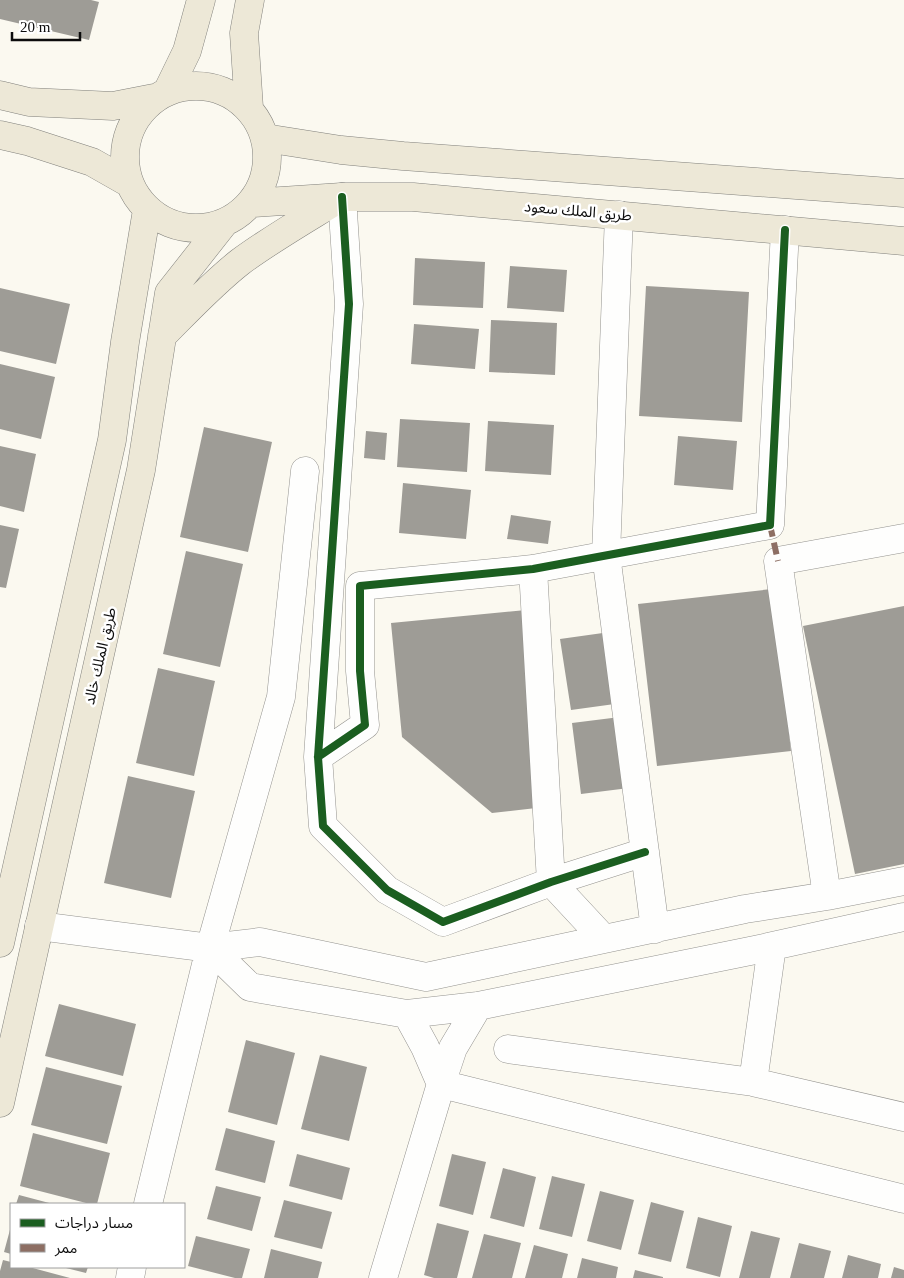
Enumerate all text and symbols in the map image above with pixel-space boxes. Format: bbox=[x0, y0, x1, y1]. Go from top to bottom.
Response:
scale bar bbox=[12, 10, 80, 42]
text: 20 m bbox=[20, 19, 51, 35]
street label: طريق الملك سعود bbox=[523, 198, 633, 226]
street label: طريق الملك خالد bbox=[81, 606, 121, 707]
legend bbox=[10, 1203, 185, 1268]
text: مسار دراجات bbox=[55, 1215, 133, 1232]
text: ممر bbox=[54, 1240, 78, 1257]

